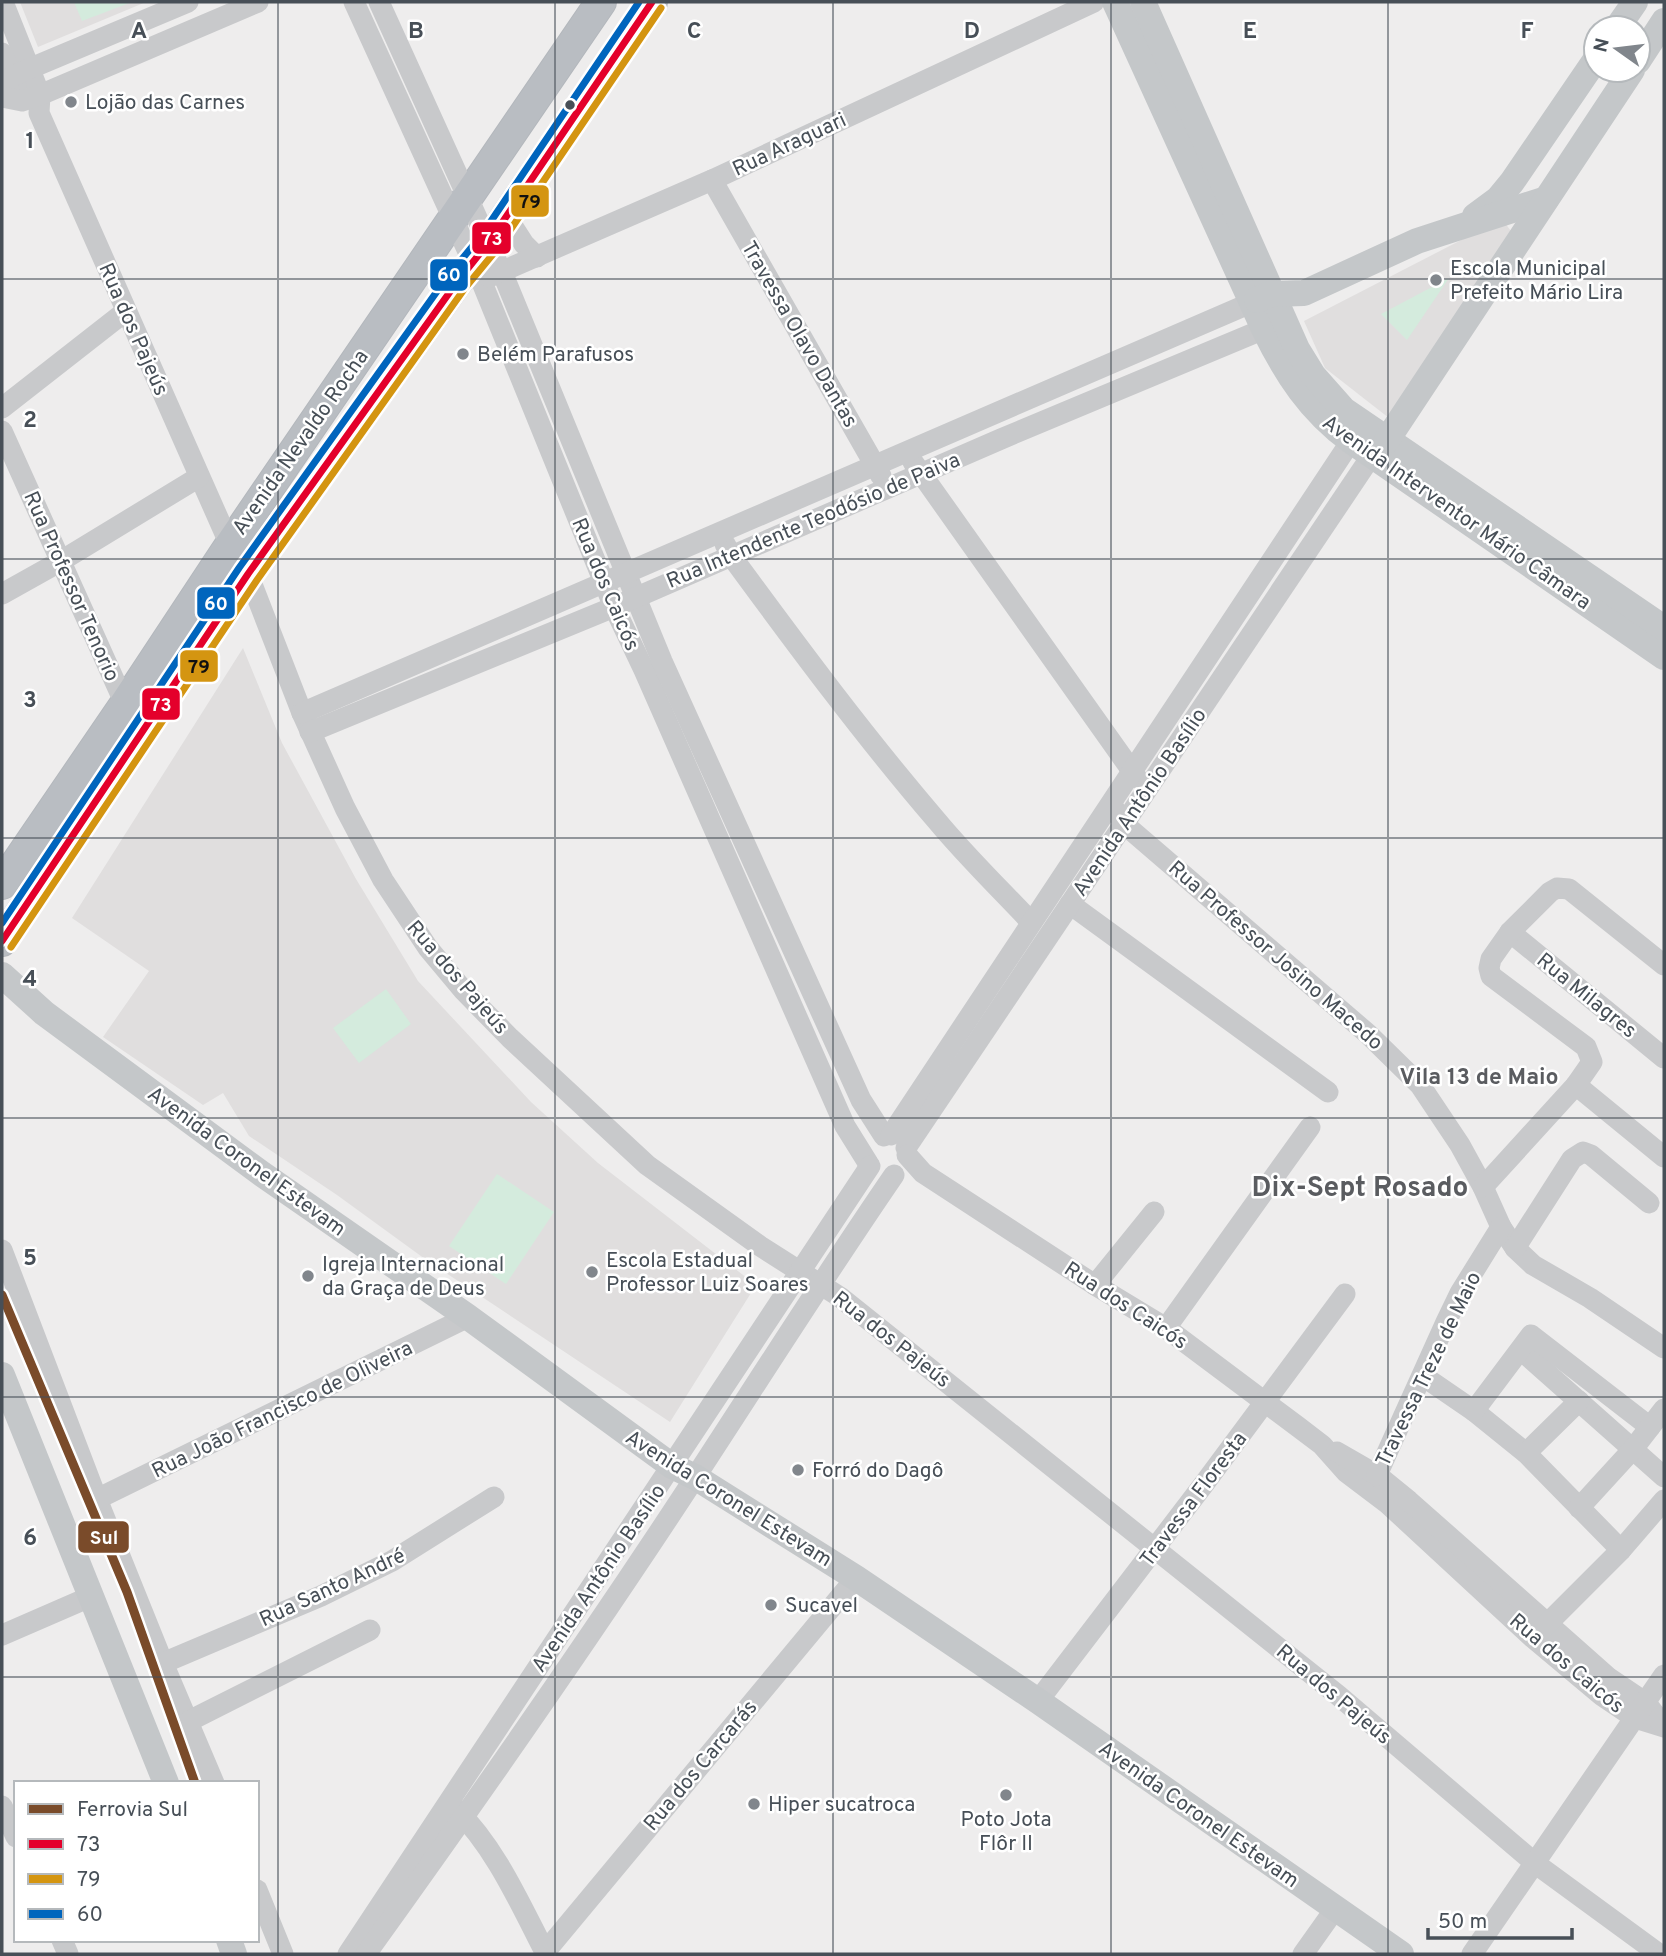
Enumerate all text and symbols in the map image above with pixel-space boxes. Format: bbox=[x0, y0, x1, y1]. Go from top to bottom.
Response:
north arrow bbox=[1582, 14, 1652, 84]
text: A bbox=[131, 18, 147, 47]
text: B bbox=[408, 18, 424, 47]
text: C bbox=[687, 18, 701, 47]
text: D bbox=[964, 18, 980, 47]
text: E bbox=[1243, 18, 1257, 47]
text: F bbox=[1520, 18, 1534, 47]
text: N bbox=[1589, 36, 1616, 55]
place label: Lojão das Carnes bbox=[85, 90, 245, 117]
marker: Lojão das Carnes bbox=[63, 94, 79, 110]
unlabelled marker bbox=[563, 98, 577, 112]
street label: Rua Araguari bbox=[728, 107, 851, 184]
text: 1 bbox=[25, 128, 35, 157]
line badge: 79 bbox=[510, 184, 550, 218]
text: 79 bbox=[519, 191, 541, 215]
line badge: 73 bbox=[471, 221, 512, 255]
text: 73 bbox=[481, 228, 503, 252]
street label: Travessa Olavo Dantas bbox=[734, 237, 863, 433]
place label: Escola Municipal Prefeito Mário Lira bbox=[1450, 256, 1623, 307]
line badge: 60 bbox=[429, 258, 469, 292]
street label: Rua dos Pajeús bbox=[91, 259, 174, 400]
text: 60 bbox=[437, 264, 461, 288]
marker: Escola Municipal Prefeito Mário Lira bbox=[1428, 272, 1444, 288]
place label: Belém Parafusos bbox=[477, 342, 634, 369]
street label: Avenida Nevaldo Rocha bbox=[227, 345, 375, 541]
marker: Belém Parafusos bbox=[455, 346, 471, 362]
text: 2 bbox=[23, 407, 37, 436]
street label: Avenida Interventor Mário Câmara bbox=[1316, 410, 1596, 617]
street label: Rua Intendente Teodósio de Paiva bbox=[663, 447, 964, 596]
street label: Rua Professor Tenorio bbox=[16, 487, 125, 686]
street label: Rua dos Caicós bbox=[564, 514, 645, 655]
line badge: 60 bbox=[196, 586, 236, 620]
text: 60 bbox=[204, 593, 228, 617]
line badge: 79 bbox=[179, 649, 219, 683]
text: 79 bbox=[188, 656, 210, 680]
text: 3 bbox=[23, 687, 37, 716]
line badge: 73 bbox=[141, 687, 181, 721]
text: 73 bbox=[150, 694, 172, 718]
street label: Avenida Antônio Basílio bbox=[1067, 703, 1213, 902]
street label: Rua Professor Josino Macedo bbox=[1162, 855, 1388, 1057]
street label: Rua dos Pajeús bbox=[400, 915, 514, 1041]
street label: Rua Milagres bbox=[1530, 948, 1642, 1045]
text: 4 bbox=[23, 966, 37, 995]
district label: Vila 13 de Maio bbox=[1399, 1064, 1559, 1093]
street label: Avenida Coronel Estevam bbox=[142, 1081, 351, 1243]
district label: Dix-Sept Rosado bbox=[1252, 1171, 1468, 1207]
text: 5 bbox=[23, 1245, 37, 1274]
place label: Escola Estadual Professor Luiz Soares bbox=[606, 1248, 809, 1299]
place label: Igreja Internacional da Graça de Deus bbox=[322, 1252, 504, 1303]
street label: Rua dos Caicós bbox=[1058, 1256, 1192, 1356]
marker: Escola Estadual Professor Luiz Soares bbox=[584, 1264, 600, 1280]
marker: Igreja Internacional da Graça de Deus bbox=[300, 1268, 316, 1284]
street label: Travessa Treze de Maio bbox=[1370, 1268, 1488, 1472]
street label: Rua dos Pajeús bbox=[827, 1286, 956, 1395]
street label: Rua João Francisco de Oliveira bbox=[148, 1335, 418, 1485]
street label: Avenida Coronel Estevam bbox=[620, 1425, 837, 1574]
street label: Travessa Floresta bbox=[1135, 1427, 1254, 1573]
place label: Forró do Dagô bbox=[812, 1458, 944, 1485]
marker: Forró do Dagô bbox=[790, 1462, 806, 1478]
street label: Avenida Antônio Basílio bbox=[526, 1479, 672, 1678]
line badge: Sul bbox=[77, 1520, 130, 1554]
text: 6 bbox=[23, 1525, 37, 1554]
text: Sul bbox=[90, 1527, 118, 1551]
street label: Rua Santo André bbox=[255, 1543, 410, 1634]
place label: Sucavel bbox=[785, 1593, 858, 1620]
marker: Sucavel bbox=[763, 1597, 779, 1613]
street label: Rua dos Caicós bbox=[1503, 1608, 1629, 1720]
street label: Rua dos Pajeús bbox=[1270, 1639, 1396, 1751]
street label: Rua dos Carcarás bbox=[638, 1695, 764, 1837]
street label: Avenida Coronel Estevam bbox=[1093, 1736, 1304, 1895]
legend bbox=[14, 1781, 259, 1942]
marker: Poto Jota Flôr II bbox=[998, 1787, 1014, 1803]
place label: Hiper sucatroca bbox=[768, 1792, 915, 1819]
marker: Hiper sucatroca bbox=[746, 1796, 762, 1812]
text: Ferrovia Sul bbox=[77, 1797, 188, 1824]
place label: Poto Jota Flôr II bbox=[961, 1807, 1051, 1858]
text: 73 bbox=[77, 1832, 100, 1859]
text: 79 bbox=[77, 1867, 101, 1894]
scale bar bbox=[1428, 1896, 1572, 1940]
text: 60 bbox=[77, 1902, 103, 1929]
text: 50 m bbox=[1438, 1909, 1487, 1936]

